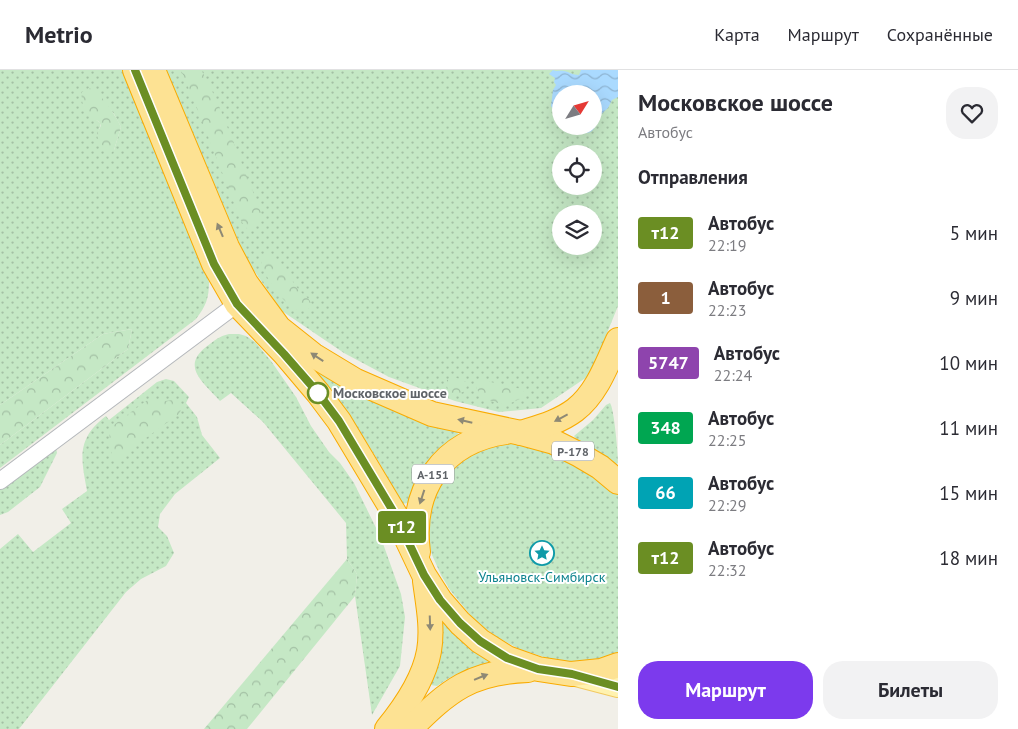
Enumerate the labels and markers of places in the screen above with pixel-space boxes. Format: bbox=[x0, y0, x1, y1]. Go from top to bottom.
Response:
marker: Московское шоссе bbox=[307, 382, 329, 404]
place label: Московское шоссе bbox=[333, 384, 447, 402]
place icon: Ульяновск-Симбирск bbox=[529, 540, 555, 566]
place label: Ульяновск-Симбирск bbox=[479, 568, 606, 586]

